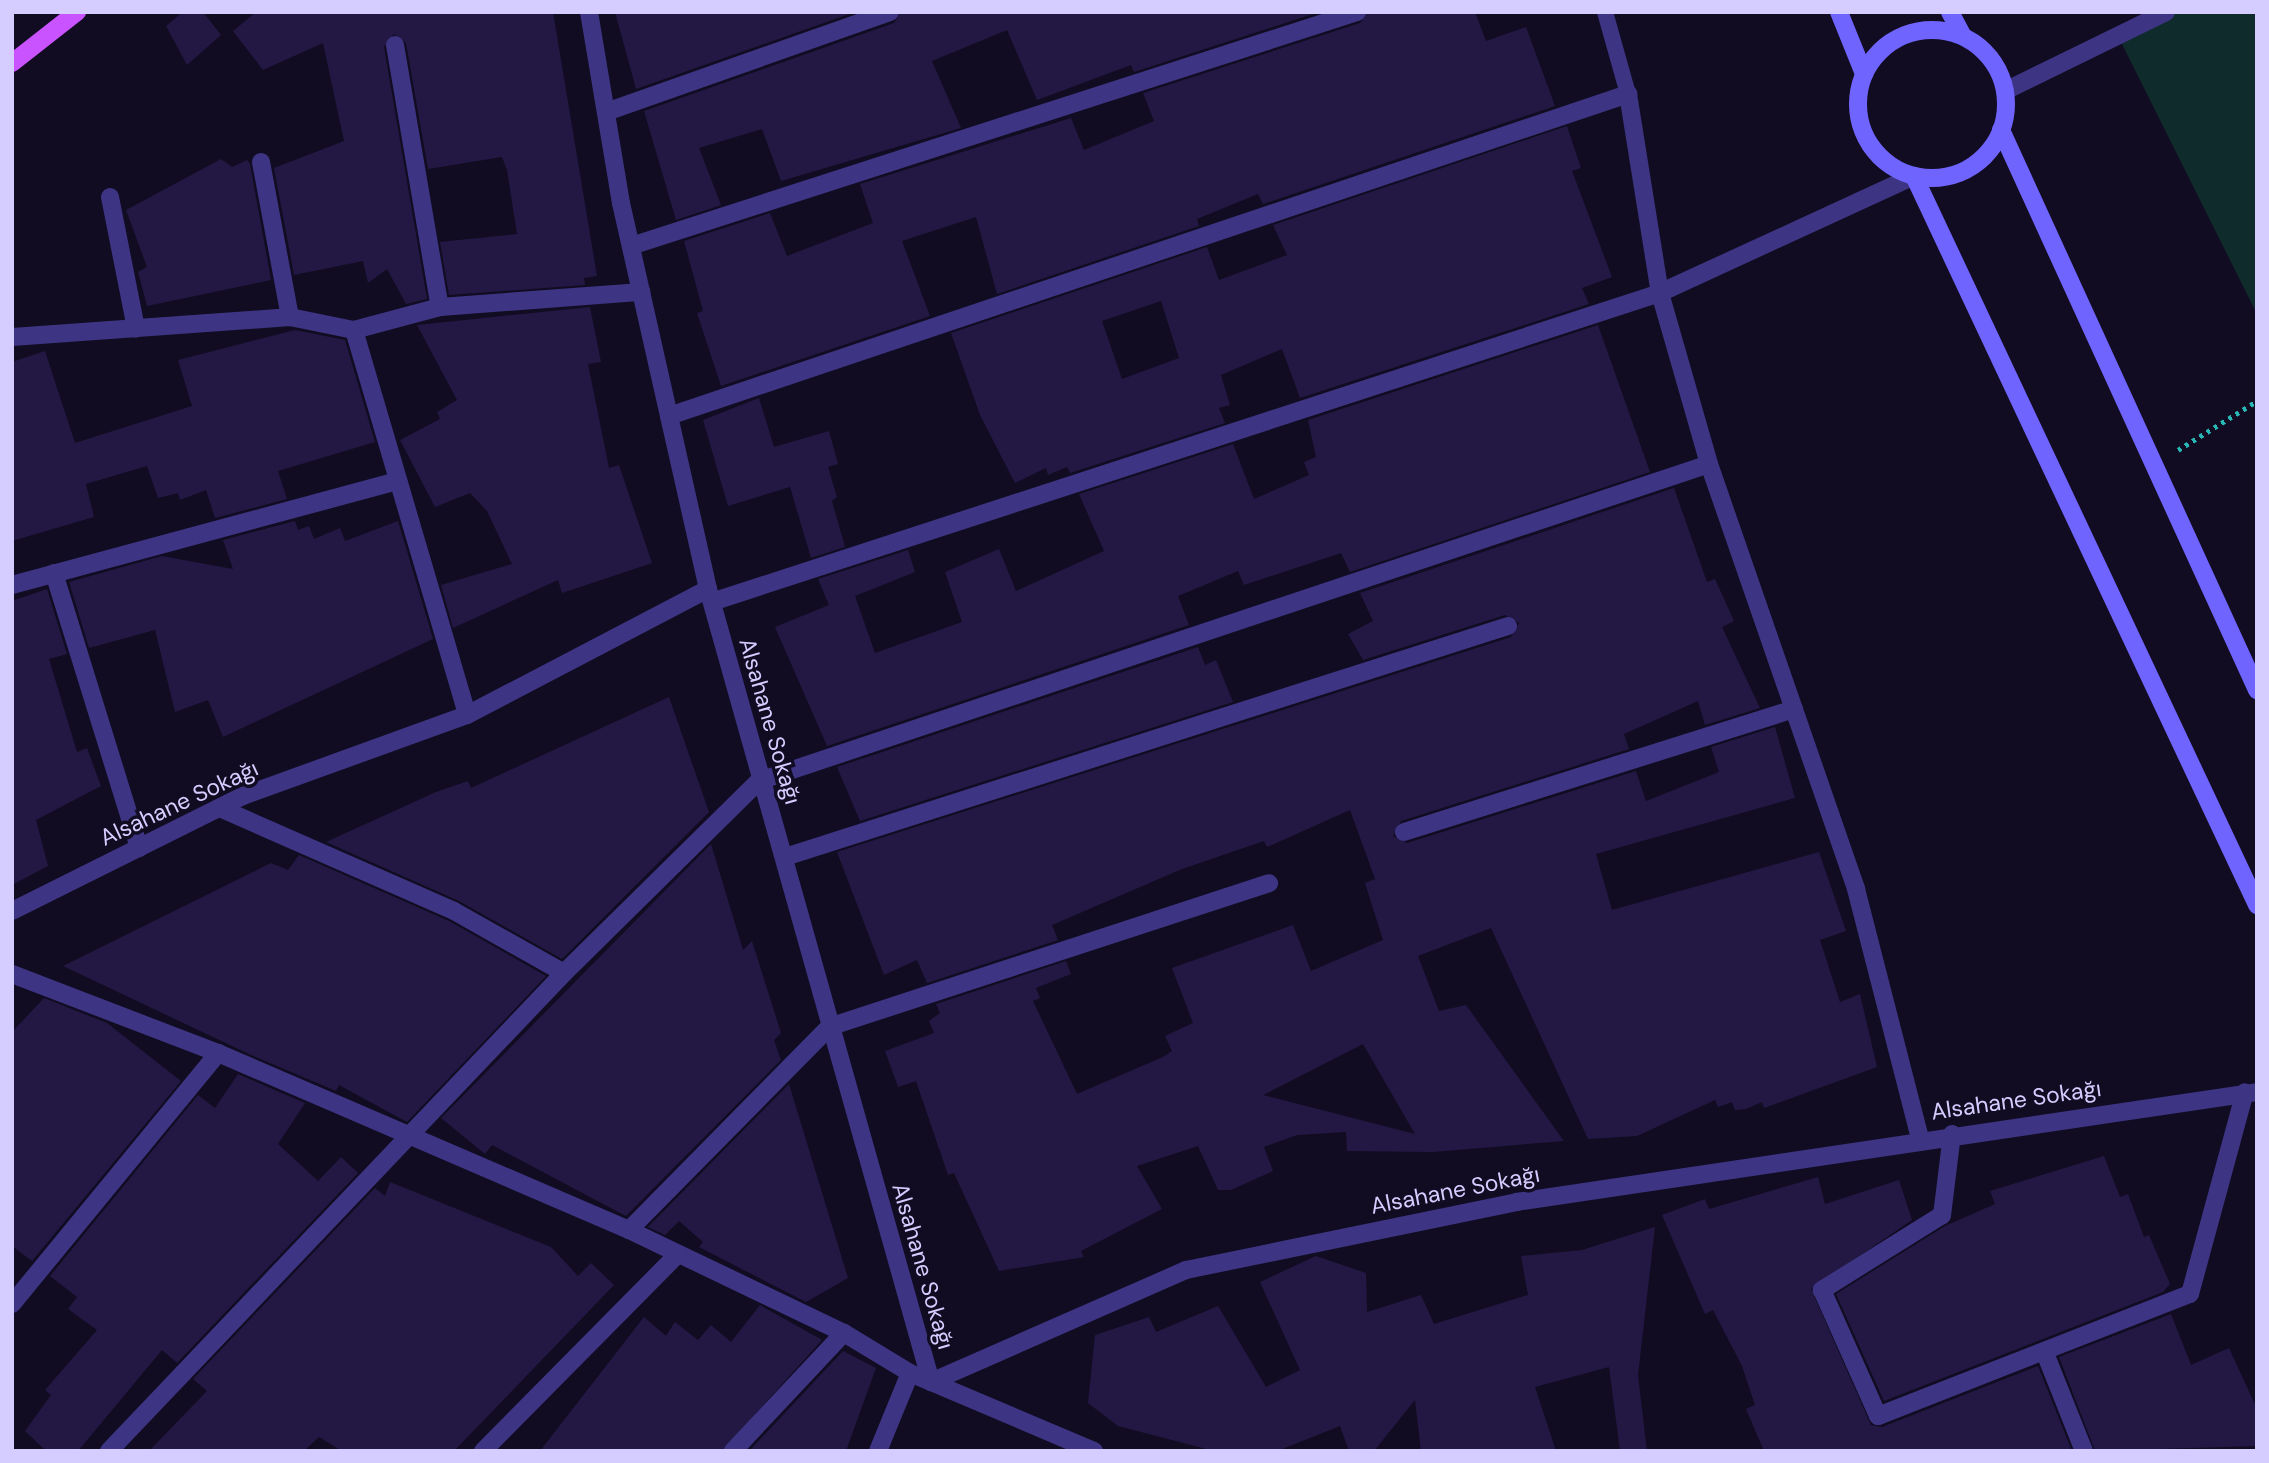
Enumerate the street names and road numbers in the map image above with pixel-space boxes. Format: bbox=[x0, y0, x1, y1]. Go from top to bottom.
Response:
street label: Alsahane Sokağı bbox=[733, 635, 807, 807]
street label: Alsahane Sokağı bbox=[95, 754, 263, 852]
street label: Alsahane Sokağı bbox=[1929, 1074, 2103, 1126]
street label: Alsahane Sokağı bbox=[1368, 1160, 1542, 1220]
street label: Alsahane Sokağı bbox=[886, 1180, 960, 1352]

